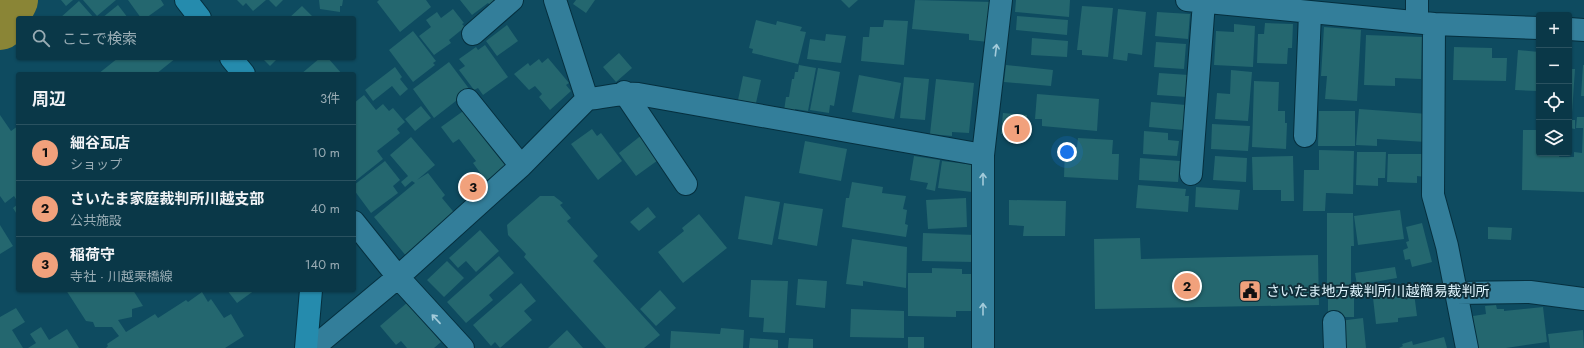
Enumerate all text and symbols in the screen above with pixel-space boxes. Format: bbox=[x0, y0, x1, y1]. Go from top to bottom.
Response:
map controls bbox=[1536, 12, 1572, 156]
button: + bbox=[1536, 12, 1572, 48]
search box bbox=[16, 16, 356, 60]
icon: search bbox=[30, 27, 52, 49]
text: ここで検索 bbox=[62, 28, 137, 50]
one-way arrow bbox=[992, 44, 999, 57]
button: − bbox=[1536, 48, 1572, 84]
button: locate bbox=[1536, 84, 1572, 120]
text: 周辺 bbox=[32, 87, 66, 111]
text: 3件 bbox=[320, 89, 340, 108]
pin: 1 bbox=[1004, 114, 1030, 144]
button: layers bbox=[1536, 120, 1572, 156]
text: 細谷瓦店 bbox=[70, 132, 130, 154]
your location bbox=[1057, 142, 1077, 162]
text: 1 bbox=[42, 143, 48, 162]
text: 10 m bbox=[312, 143, 340, 162]
text: ショップ bbox=[70, 155, 122, 174]
pin: 3 bbox=[460, 172, 486, 202]
one-way arrow bbox=[979, 173, 987, 186]
text: さいたま家庭裁判所川越支部 bbox=[70, 188, 265, 210]
text: 2 bbox=[41, 199, 49, 218]
text: 40 m bbox=[311, 199, 340, 218]
text: 公共施設 bbox=[70, 211, 122, 230]
text: 稲荷守 bbox=[70, 244, 115, 266]
text: 3 bbox=[41, 255, 49, 274]
text: 140 m bbox=[305, 255, 340, 274]
text: 寺社 · 川越栗橋線 bbox=[70, 267, 173, 286]
pin: 2 bbox=[1174, 271, 1200, 301]
public building icon: さいたま地方裁判所川越簡易裁判所 bbox=[1237, 278, 1263, 304]
place label: さいたま地方裁判所川越簡易裁判所 bbox=[1266, 281, 1490, 301]
one-way arrow bbox=[979, 303, 987, 316]
one-way arrow bbox=[432, 314, 441, 324]

